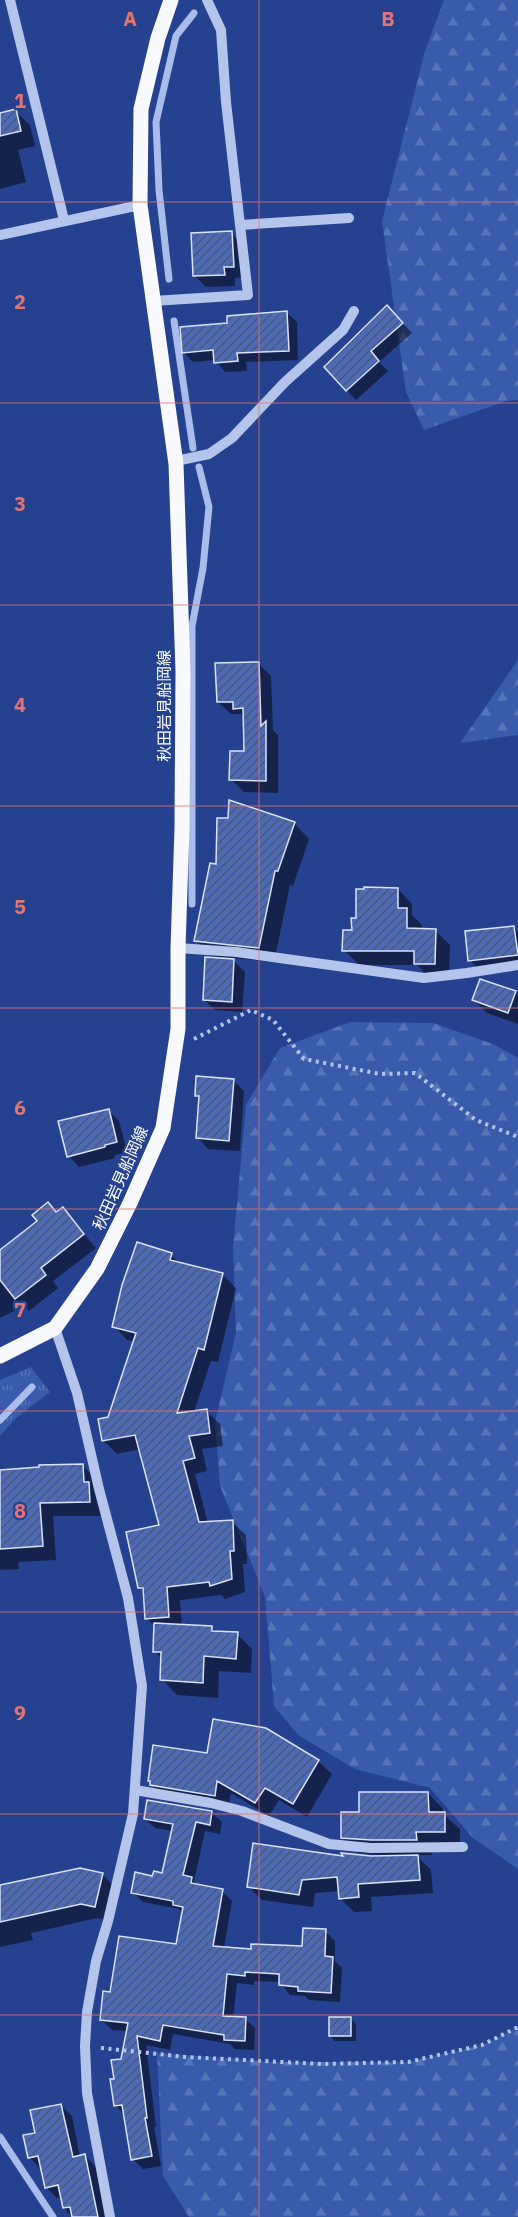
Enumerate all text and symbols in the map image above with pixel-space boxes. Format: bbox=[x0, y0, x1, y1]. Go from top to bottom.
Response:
text: A bbox=[123, 5, 137, 32]
text: B bbox=[381, 5, 395, 32]
text: 1 bbox=[14, 87, 26, 114]
text: 2 bbox=[14, 288, 26, 315]
text: 3 bbox=[14, 490, 26, 517]
street label: 秋田岩見船岡線 bbox=[154, 650, 174, 762]
text: 4 bbox=[14, 691, 26, 718]
text: 5 bbox=[14, 893, 26, 920]
text: 6 bbox=[14, 1094, 26, 1121]
street label: 秋田岩見船岡線 bbox=[88, 1123, 152, 1233]
text: 7 bbox=[14, 1296, 26, 1323]
text: 8 bbox=[14, 1497, 26, 1524]
text: 9 bbox=[14, 1699, 26, 1726]

